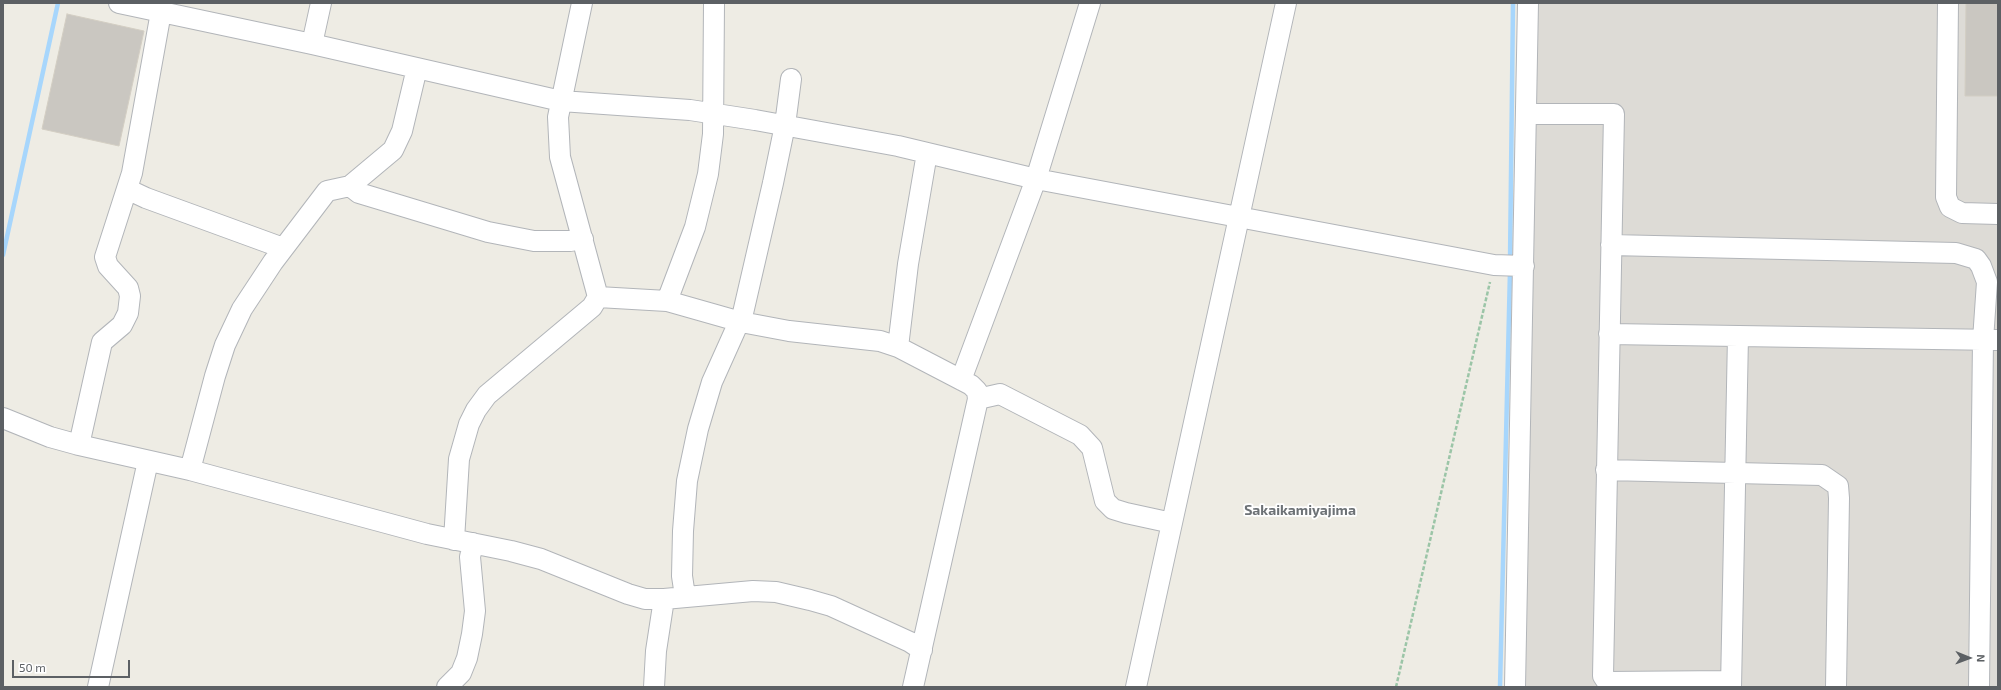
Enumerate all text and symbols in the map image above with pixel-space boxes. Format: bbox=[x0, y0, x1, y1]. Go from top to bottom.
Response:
district label: Sakaikamiyajima bbox=[1244, 502, 1356, 518]
north arrow bbox=[1949, 638, 1989, 678]
scale bar bbox=[14, 652, 132, 678]
text: N bbox=[1975, 654, 1988, 662]
text: 50 m bbox=[19, 660, 46, 674]

